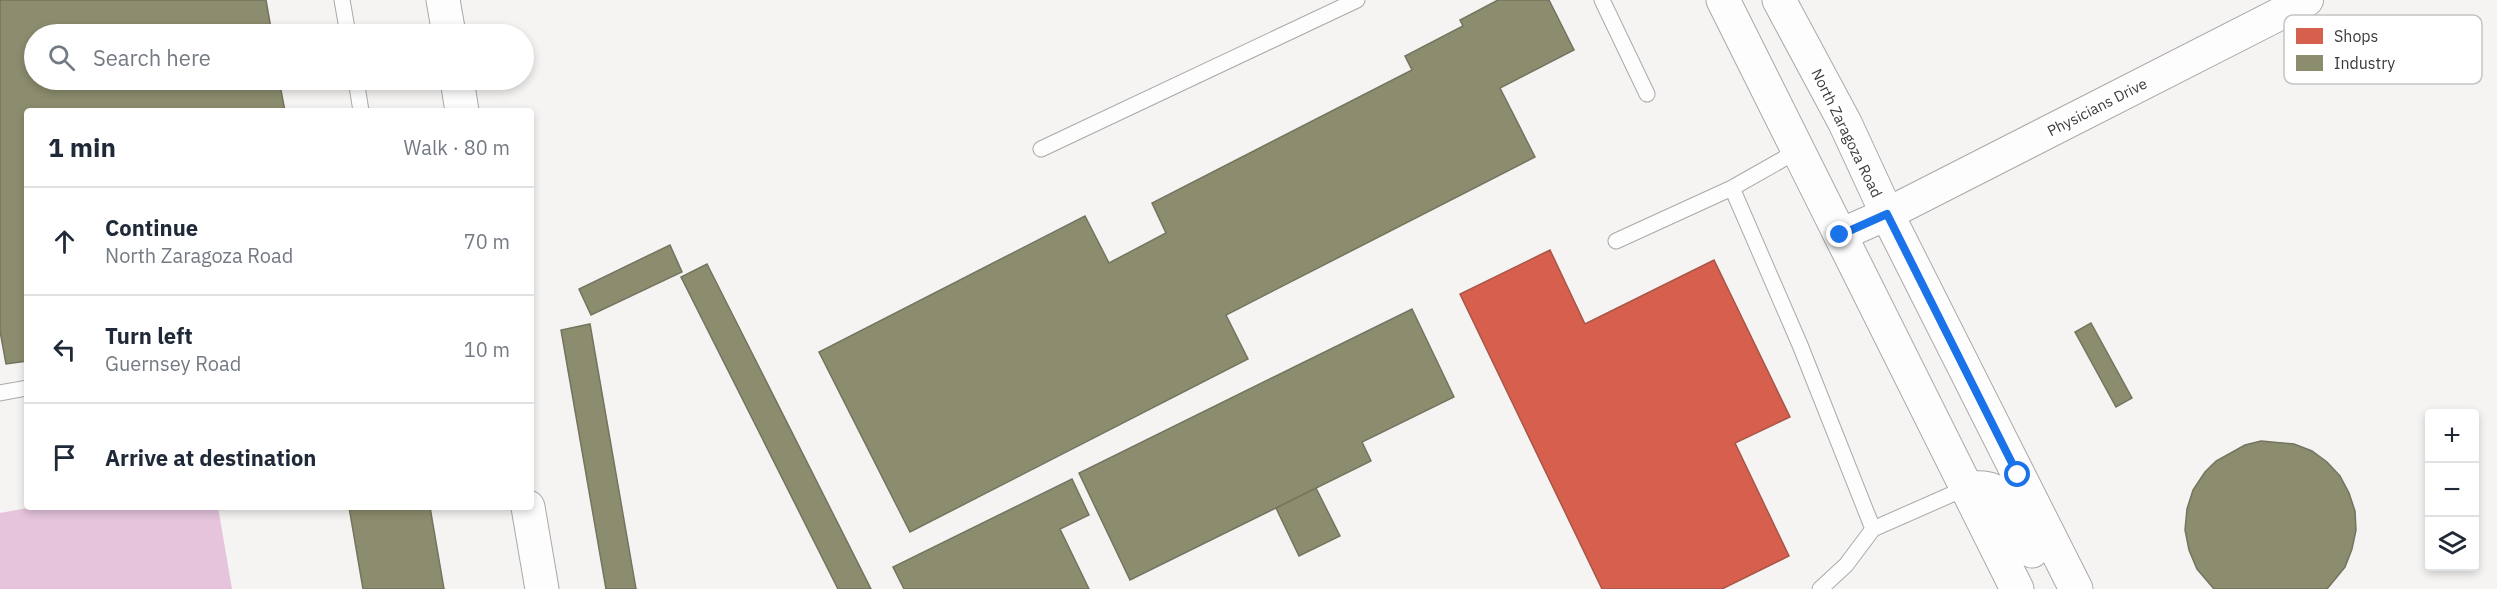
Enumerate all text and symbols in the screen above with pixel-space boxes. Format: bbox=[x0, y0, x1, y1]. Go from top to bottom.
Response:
legend bbox=[2284, 15, 2482, 84]
search box bbox=[24, 24, 534, 90]
text: Shops bbox=[2334, 26, 2378, 46]
icon: search bbox=[45, 41, 78, 74]
text: Search here bbox=[93, 43, 211, 72]
text: Industry bbox=[2334, 53, 2395, 73]
street label: North Zaragoza Road bbox=[1808, 65, 1886, 201]
street label: Physicians Drive bbox=[2044, 74, 2150, 140]
text: 1 min bbox=[48, 130, 116, 164]
text: Walk · 80 m bbox=[404, 134, 510, 161]
text: Continue bbox=[105, 213, 198, 242]
route end bbox=[1826, 221, 1852, 247]
icon: ahead bbox=[48, 225, 81, 258]
text: 70 m bbox=[464, 228, 510, 255]
text: North Zaragoza Road bbox=[105, 242, 293, 269]
text: Turn left bbox=[105, 321, 193, 350]
icon: left bbox=[48, 333, 81, 366]
text: 10 m bbox=[464, 336, 510, 363]
text: Guernsey Road bbox=[105, 350, 241, 377]
map controls bbox=[2425, 409, 2479, 571]
button: + bbox=[2425, 409, 2479, 463]
icon: arrive bbox=[48, 441, 81, 474]
text: Arrive at destination bbox=[105, 443, 316, 472]
route start bbox=[2004, 461, 2030, 487]
button: − bbox=[2425, 463, 2479, 517]
button: layers bbox=[2425, 517, 2479, 571]

